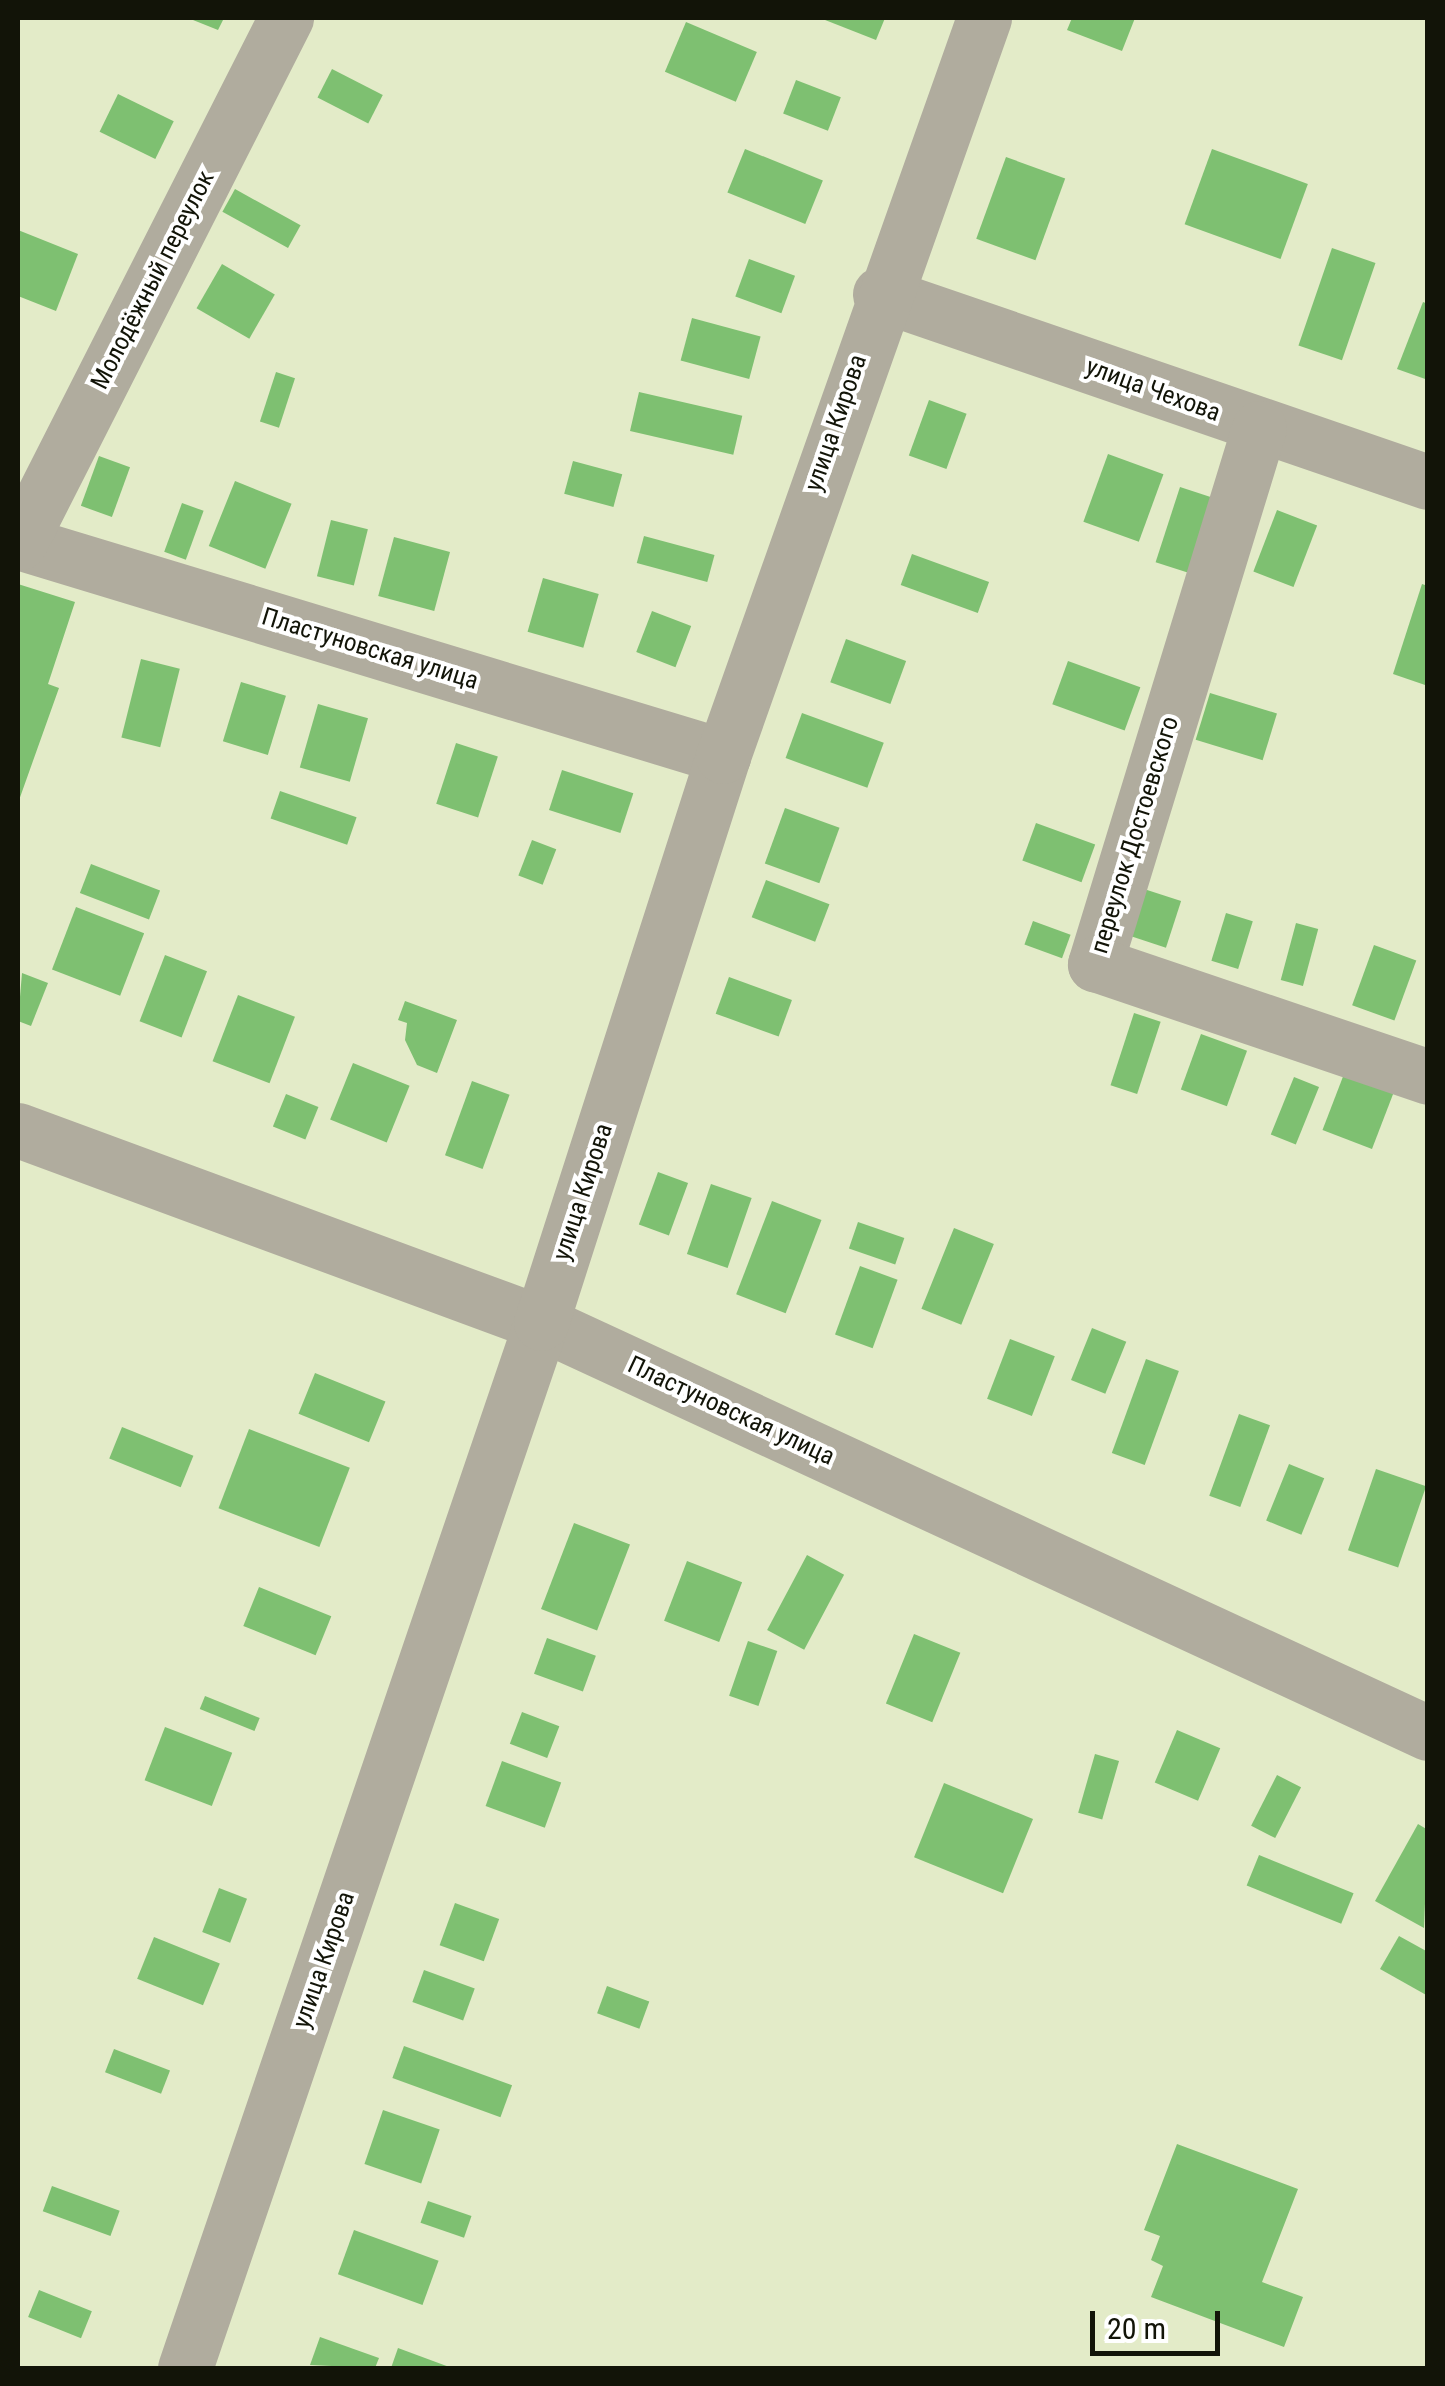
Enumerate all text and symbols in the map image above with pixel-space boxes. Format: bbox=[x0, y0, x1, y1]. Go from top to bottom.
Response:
street label: Молодёжный переулок bbox=[85, 166, 221, 394]
street label: улица Кирова bbox=[799, 351, 873, 495]
street label: улица Чехова bbox=[1082, 352, 1224, 428]
street label: Пластуновская улица bbox=[258, 602, 482, 696]
street label: переулок Достоевского bbox=[1085, 713, 1185, 957]
street label: улица Кирова bbox=[547, 1120, 619, 1264]
street label: Пластуновская улица bbox=[623, 1350, 839, 1472]
street label: улица Кирова bbox=[287, 1888, 361, 2032]
scale bar bbox=[1095, 2291, 1225, 2353]
text: 20 m bbox=[1107, 2311, 1166, 2346]

